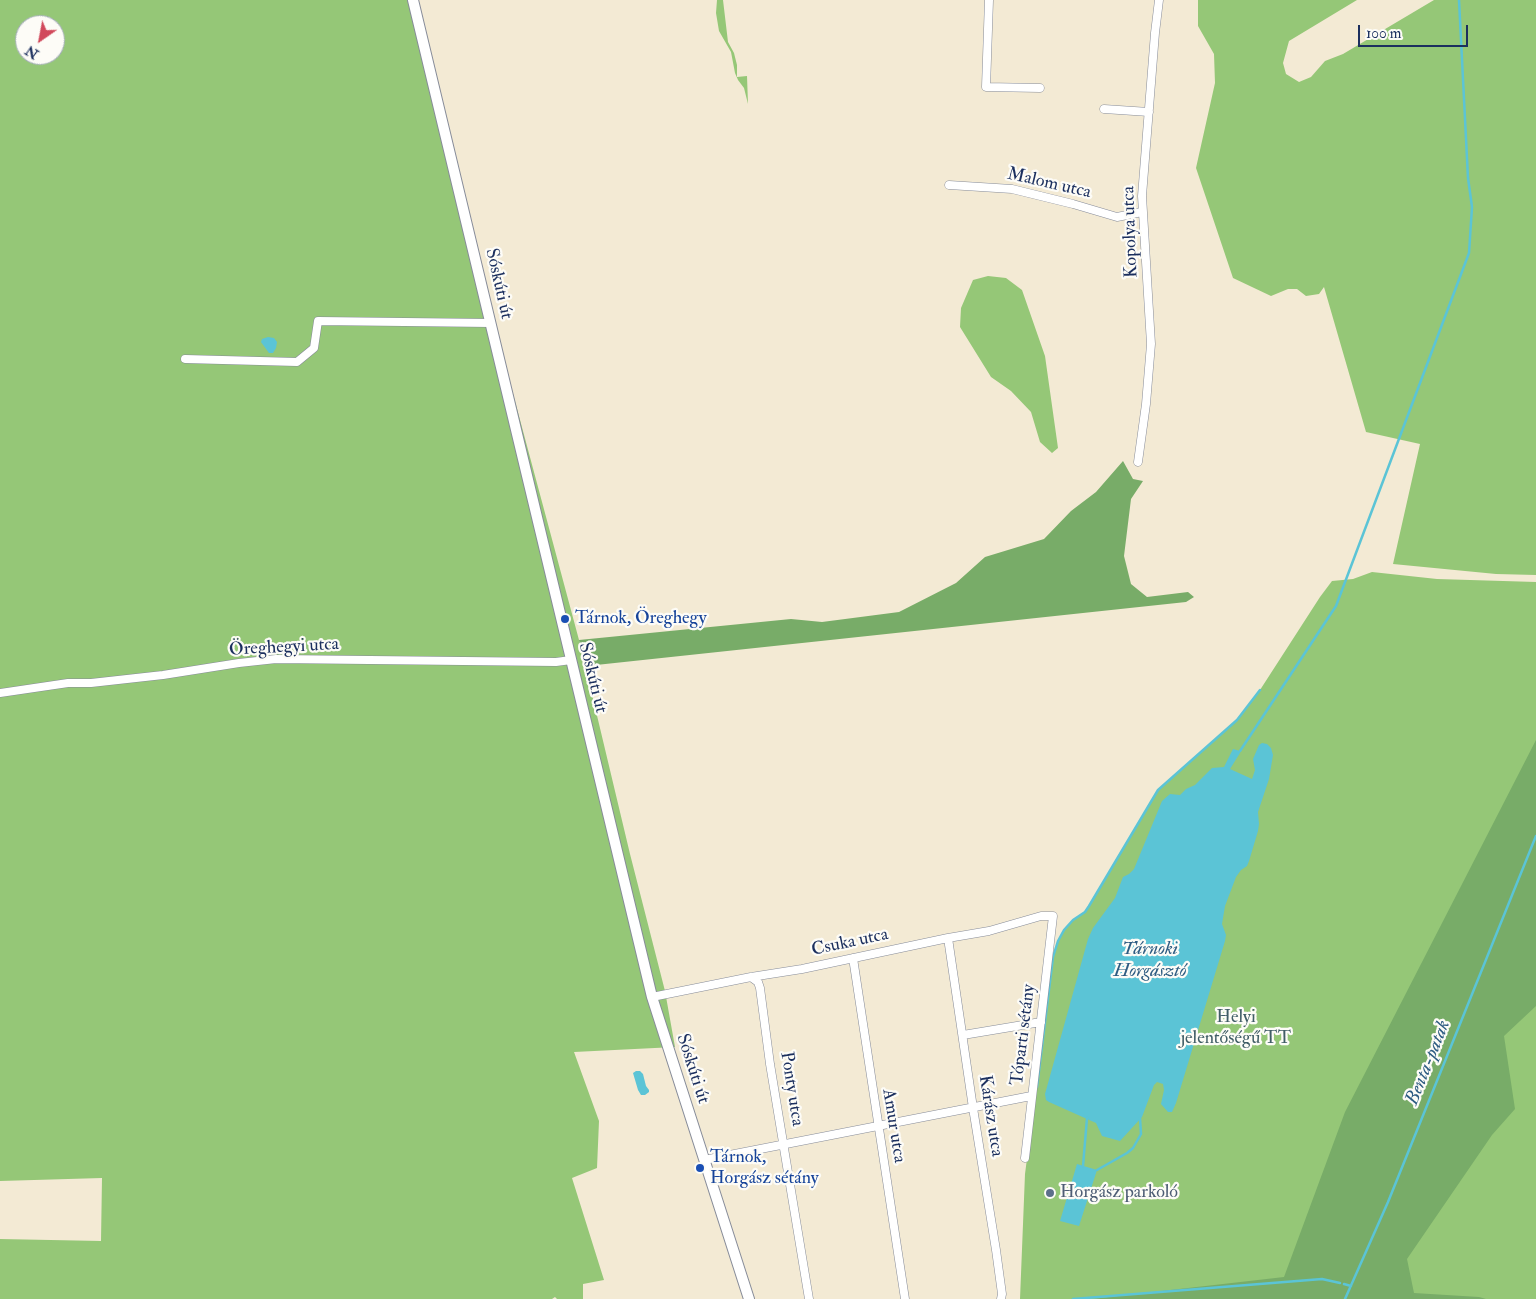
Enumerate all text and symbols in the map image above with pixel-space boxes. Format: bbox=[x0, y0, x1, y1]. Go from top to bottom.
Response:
north arrow bbox=[15, 15, 65, 65]
scale bar bbox=[1361, 15, 1471, 47]
text: 100 m bbox=[1366, 24, 1401, 43]
text: N bbox=[22, 42, 42, 63]
street label: Malom utca bbox=[1005, 164, 1093, 204]
street label: Kopolya utca bbox=[1119, 186, 1143, 278]
street label: Sóskúti út bbox=[479, 246, 517, 322]
place label: Tárnok, Öreghegy bbox=[575, 608, 707, 630]
marker: Tárnok, Öreghegy bbox=[559, 613, 571, 625]
street label: Öreghegyi utca bbox=[229, 634, 339, 662]
street label: Sóskúti út bbox=[573, 640, 611, 716]
street label: Csuka utca bbox=[810, 924, 890, 962]
water label: Tárnoki Horgásztó bbox=[1114, 939, 1186, 983]
street label: Tóparti sétány bbox=[1007, 983, 1041, 1087]
park label: Helyi jelentőségű TT bbox=[1181, 1007, 1291, 1050]
water label: Benta-patak bbox=[1402, 1017, 1456, 1109]
street label: Sóskúti út bbox=[671, 1031, 713, 1107]
street label: Ponty utca bbox=[774, 1050, 808, 1128]
street label: Kárász utca bbox=[973, 1074, 1007, 1158]
street label: Amur utca bbox=[876, 1087, 910, 1165]
place label: Tárnok, Horgász sétány bbox=[710, 1147, 819, 1190]
marker: Tárnok, Horgász sétány bbox=[694, 1162, 706, 1174]
place label: Horgász parkoló bbox=[1060, 1182, 1178, 1204]
marker: Horgász parkoló bbox=[1044, 1187, 1056, 1199]

